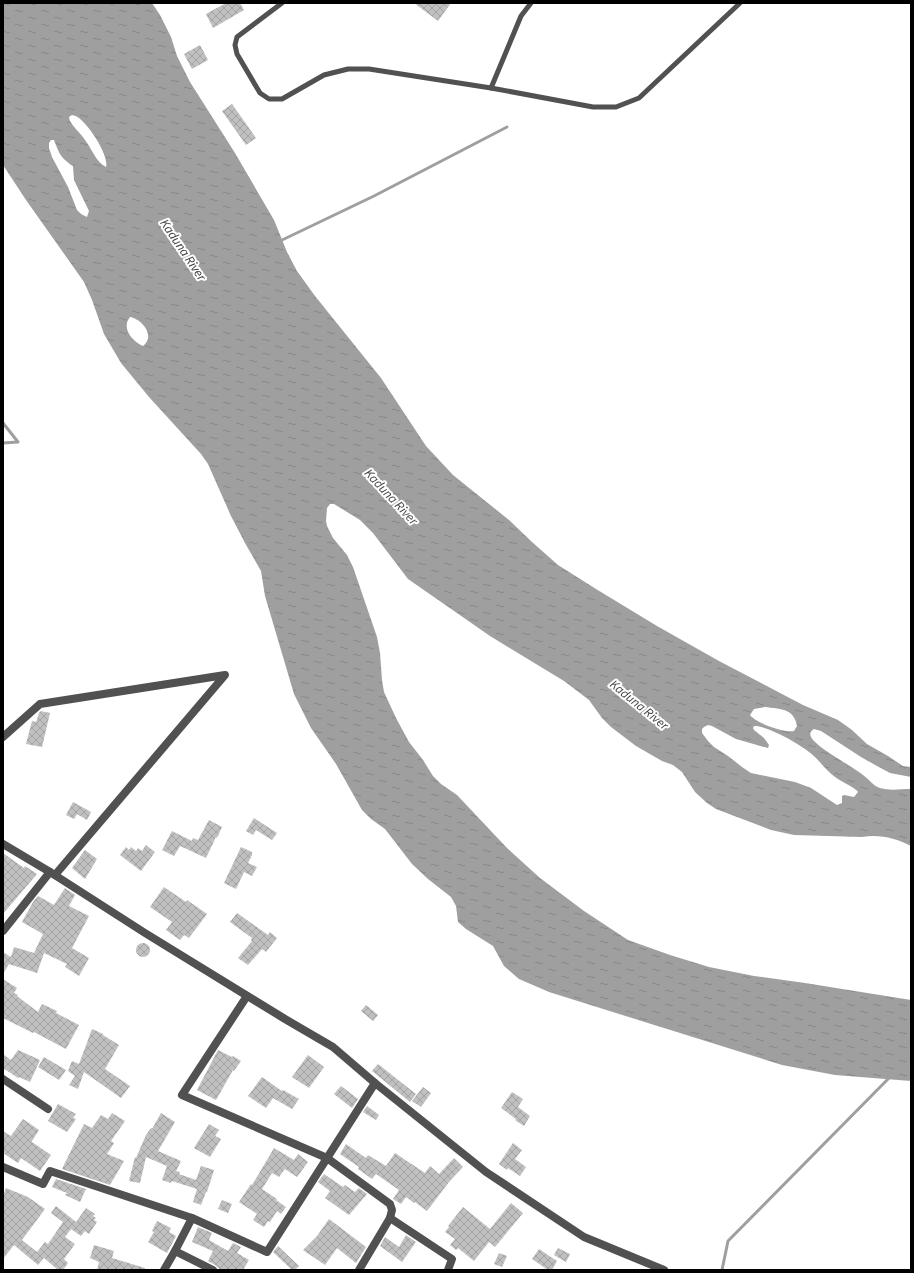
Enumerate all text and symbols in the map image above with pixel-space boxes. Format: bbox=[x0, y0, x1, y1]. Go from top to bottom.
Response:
water label: Kaduna River bbox=[156, 216, 211, 285]
water label: Kaduna River bbox=[360, 465, 422, 529]
water label: Kaduna River bbox=[606, 676, 673, 735]

